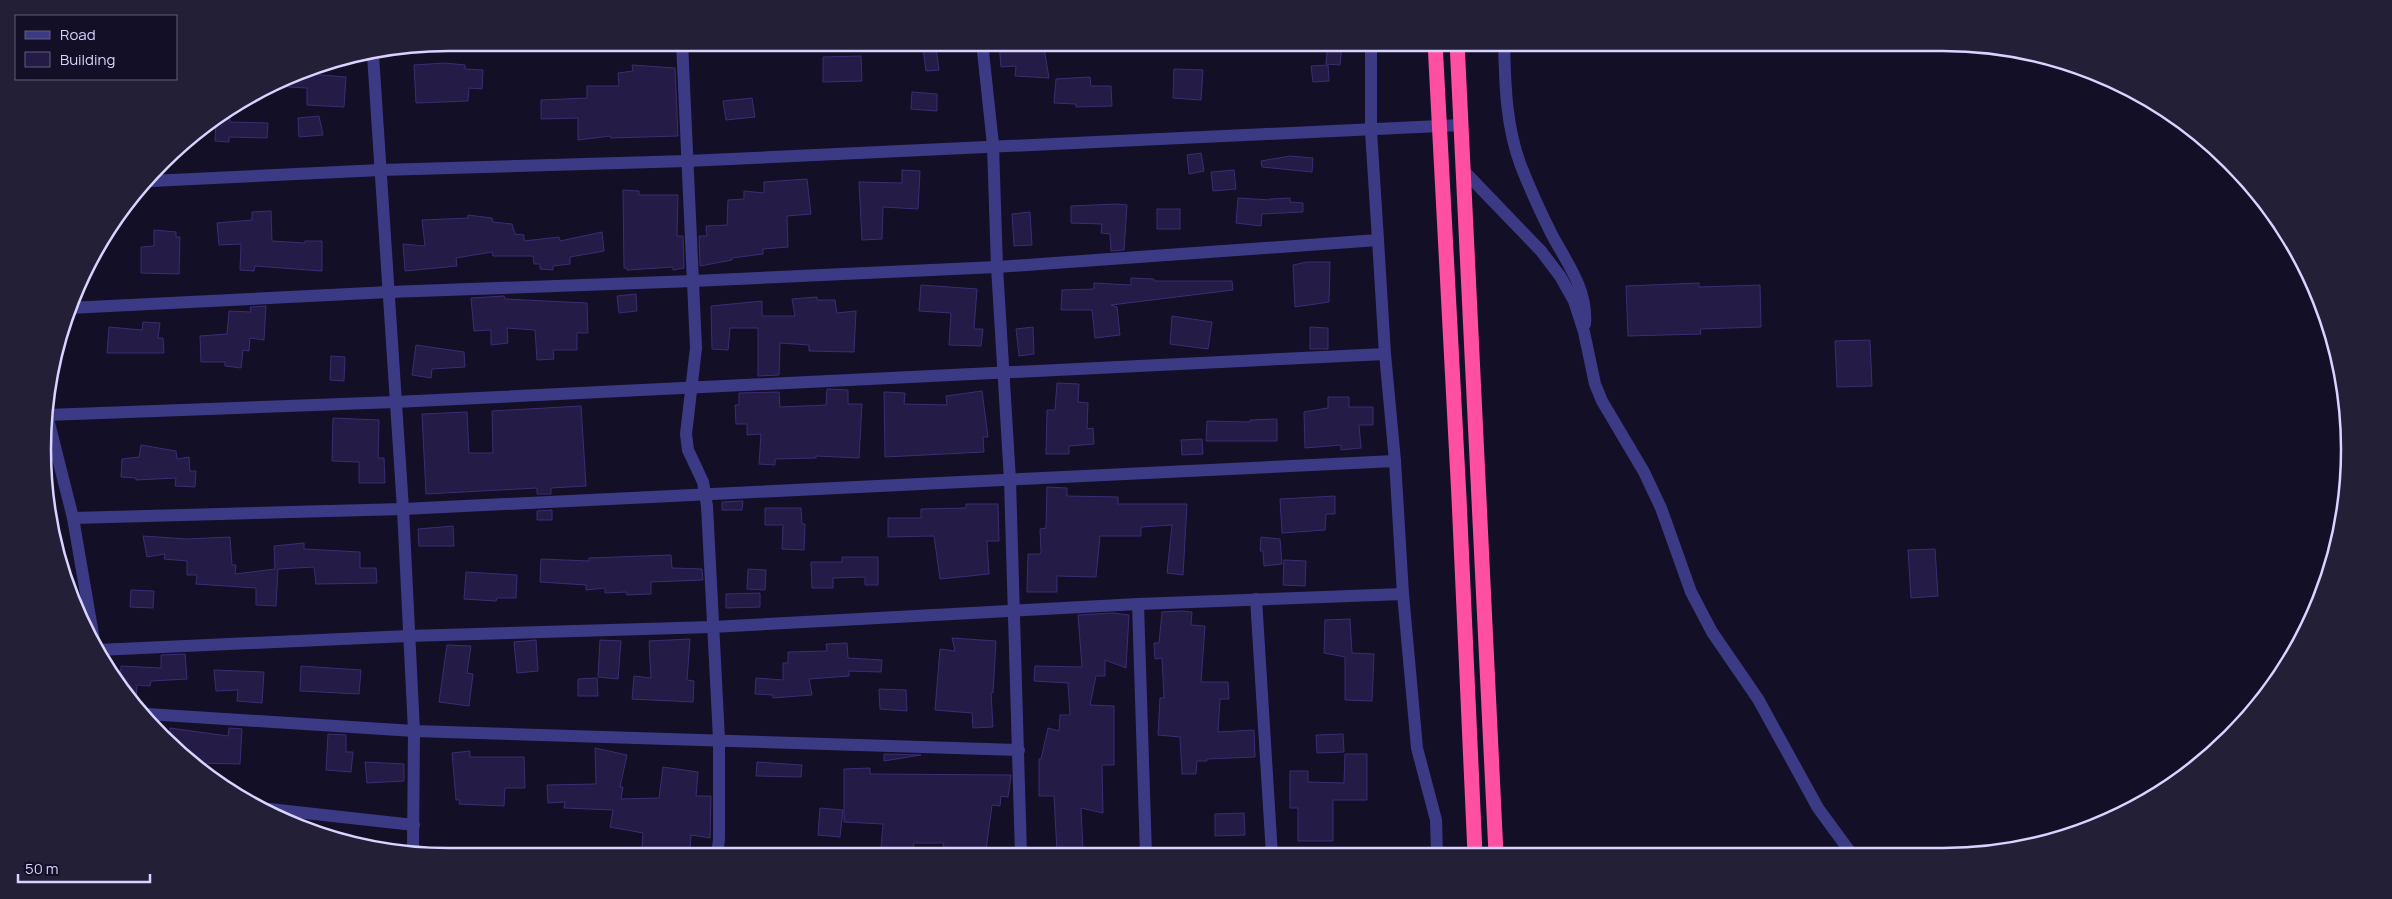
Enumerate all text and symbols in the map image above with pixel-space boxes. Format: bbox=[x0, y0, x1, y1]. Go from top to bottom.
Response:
legend bbox=[15, 15, 178, 80]
text: Road bbox=[60, 24, 96, 45]
text: Building bbox=[60, 49, 115, 70]
scale bar bbox=[18, 852, 150, 884]
text: 50 m bbox=[25, 858, 59, 879]

